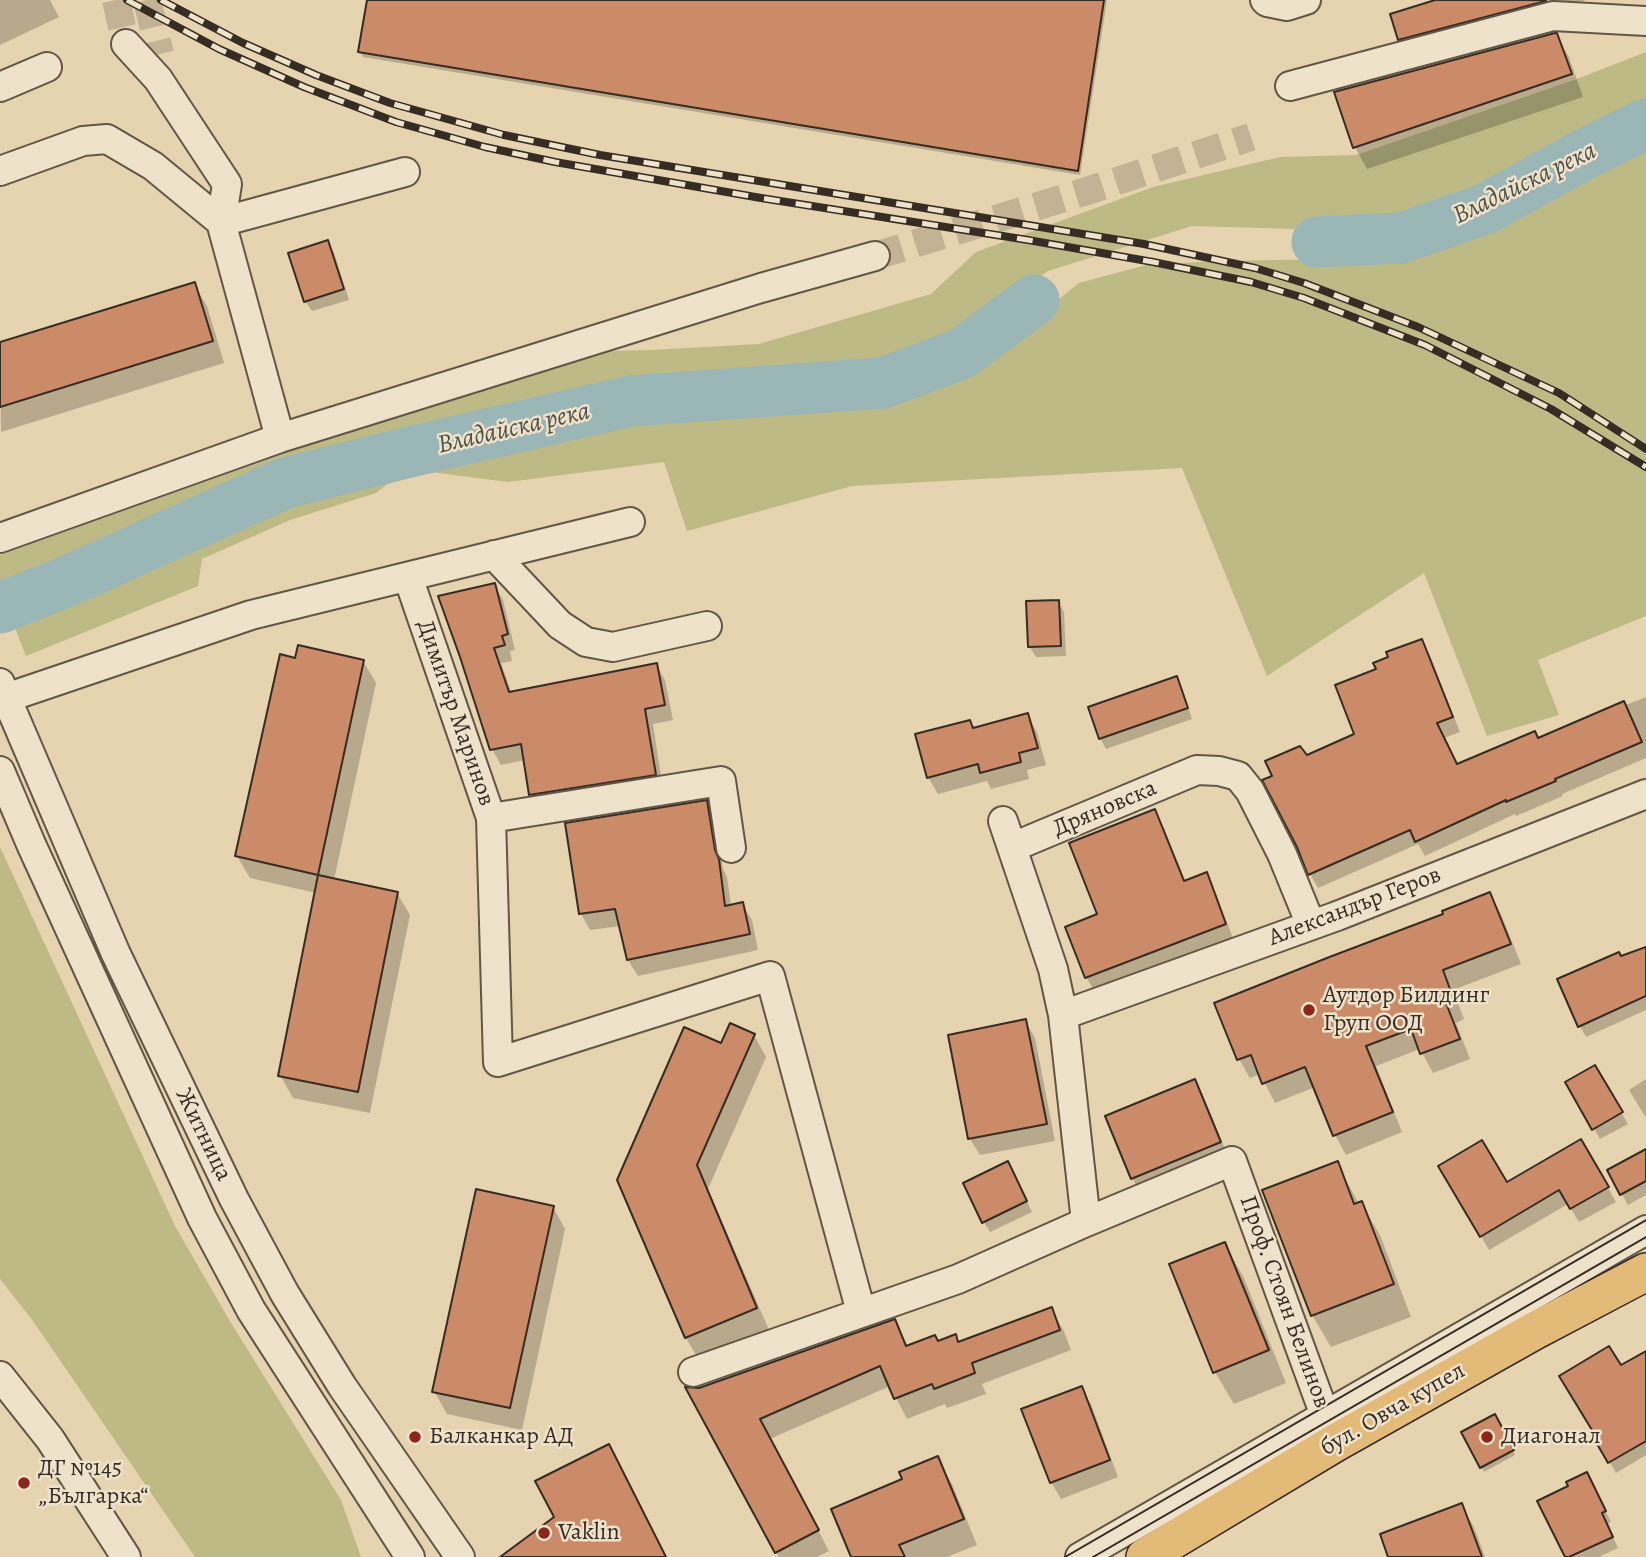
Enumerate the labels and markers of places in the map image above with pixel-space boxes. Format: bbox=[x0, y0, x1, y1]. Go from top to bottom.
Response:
place label: Аутдор Билдинг Груп ООД bbox=[1323, 982, 1489, 1038]
marker: Аутдор Билдинг Груп ООД bbox=[1301, 1002, 1317, 1018]
place label: Балканкар АД bbox=[429, 1423, 574, 1451]
place label: Диагонал bbox=[1501, 1423, 1601, 1451]
marker: Балканкар АД bbox=[407, 1429, 423, 1445]
marker: Диагонал bbox=[1479, 1429, 1495, 1445]
place label: ДГ №145 „Българка“ bbox=[38, 1455, 148, 1511]
marker: ДГ №145 „Българка“ bbox=[16, 1475, 32, 1491]
place label: Vaklin bbox=[558, 1519, 620, 1547]
marker: Vaklin bbox=[536, 1525, 552, 1541]

